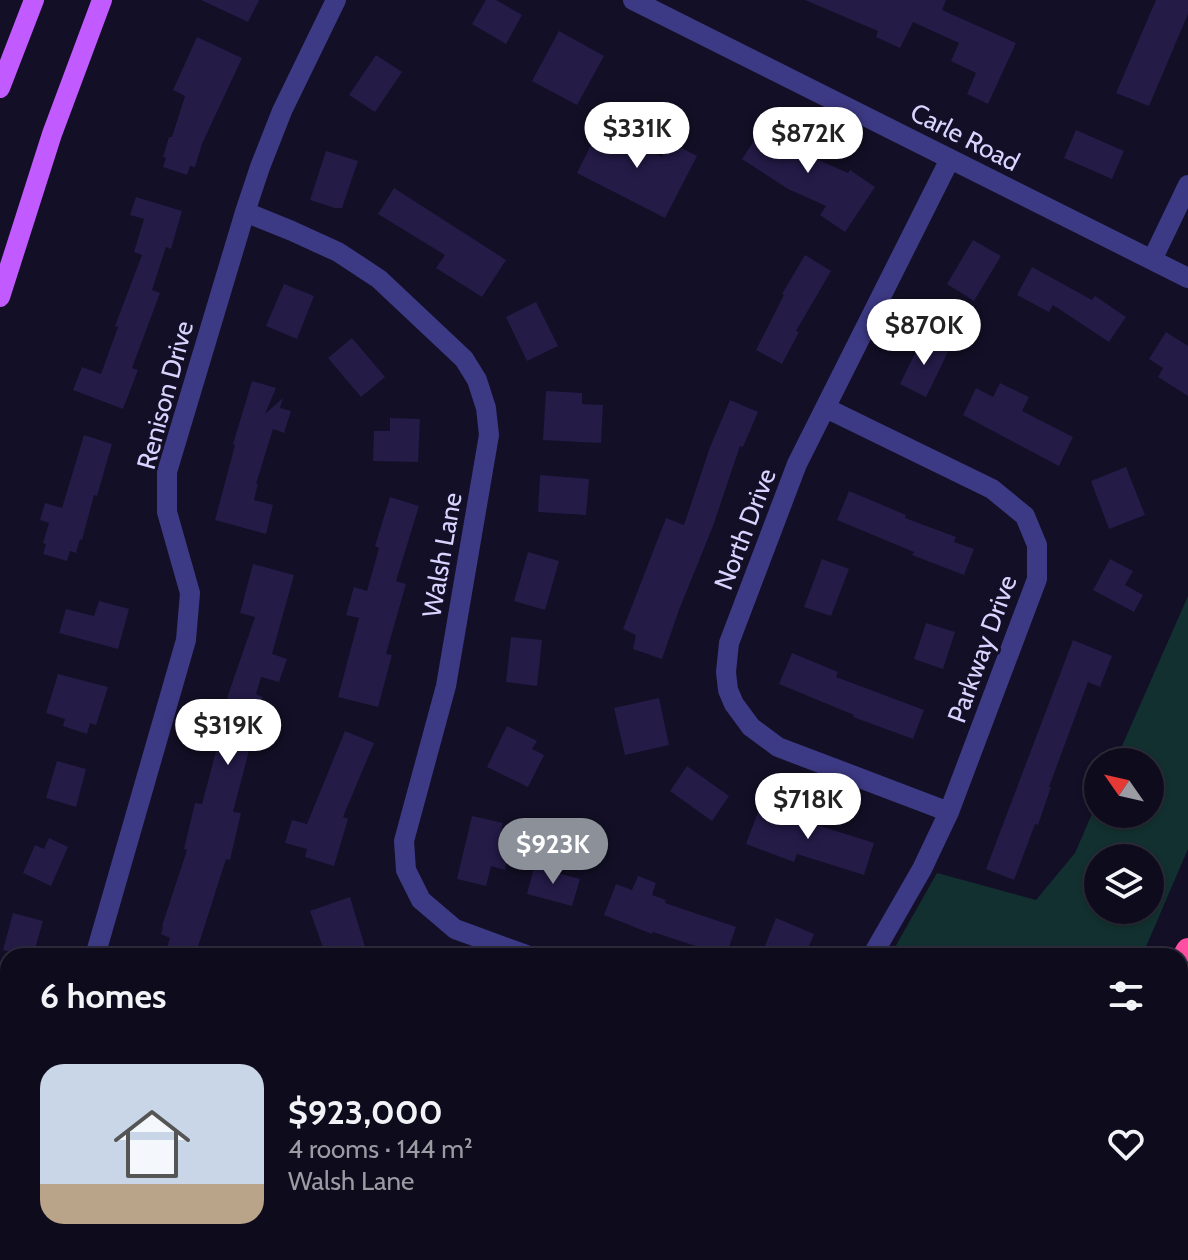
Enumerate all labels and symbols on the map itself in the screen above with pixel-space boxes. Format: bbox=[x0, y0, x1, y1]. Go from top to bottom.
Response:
street label: Carle Road bbox=[905, 96, 1025, 178]
pin: $331K bbox=[581, 102, 693, 170]
pin: $872K bbox=[752, 107, 864, 175]
pin: $870K bbox=[868, 299, 980, 367]
street label: Renison Drive bbox=[130, 317, 200, 473]
street label: North Drive bbox=[707, 464, 783, 594]
street label: Walsh Lane bbox=[415, 490, 469, 620]
street label: Parkway Drive bbox=[940, 571, 1024, 727]
pin: $319K bbox=[172, 699, 284, 767]
north arrow bbox=[1084, 748, 1164, 828]
pin: $718K bbox=[752, 773, 864, 841]
pin: $923K bbox=[497, 818, 609, 886]

